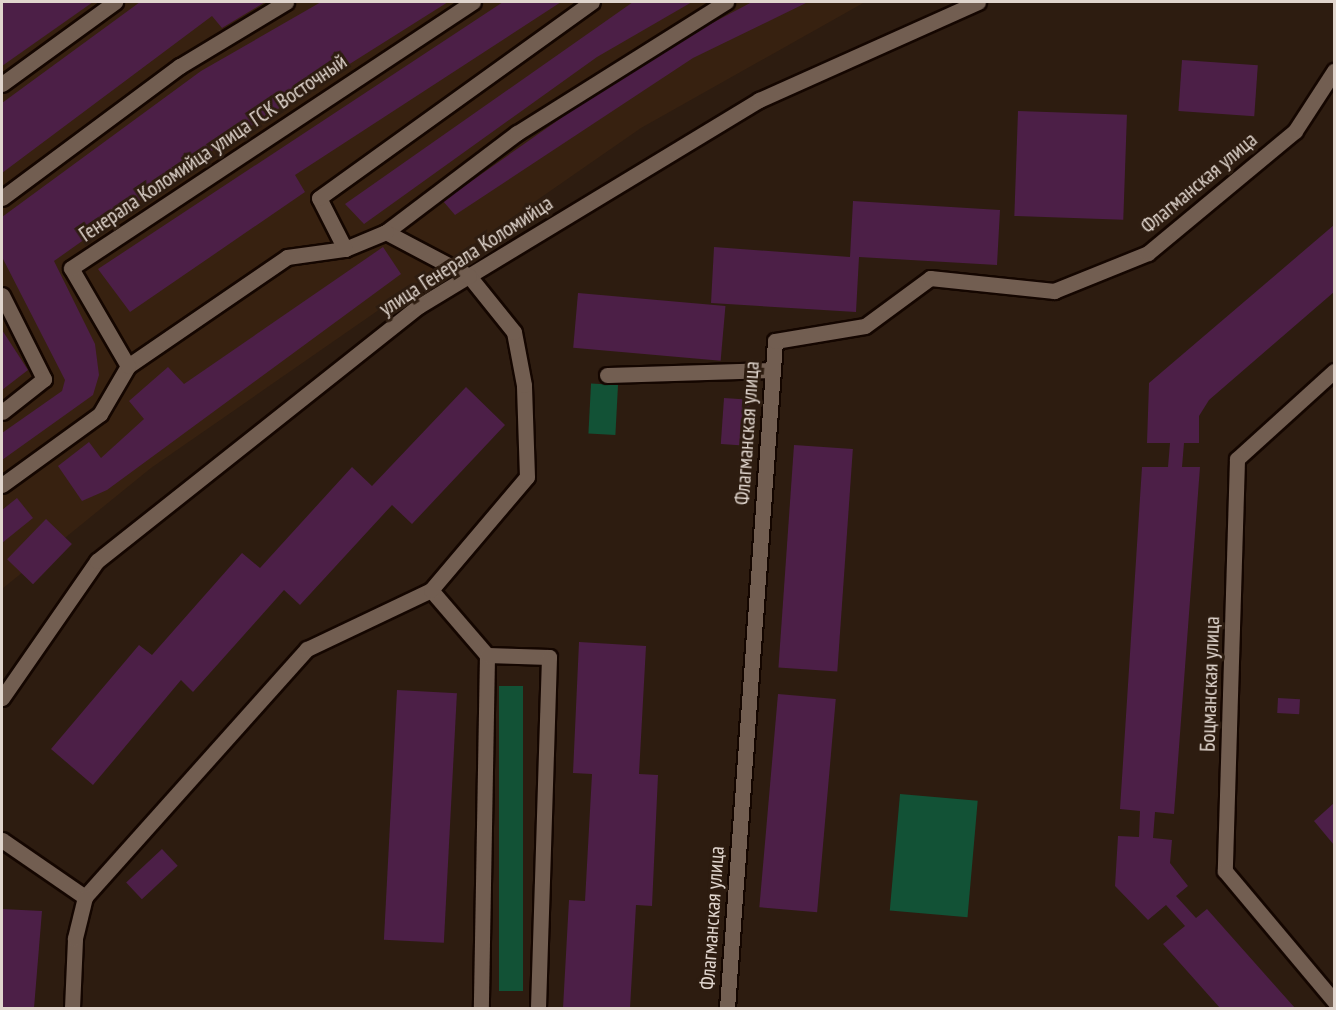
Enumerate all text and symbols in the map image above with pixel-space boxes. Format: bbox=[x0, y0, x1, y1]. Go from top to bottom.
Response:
street label: Генерала Коломийца улица ГСК Восточный bbox=[74, 49, 352, 247]
street label: Флагманская улица bbox=[1136, 127, 1262, 239]
street label: улица Генерала Коломийца bbox=[375, 191, 557, 321]
street label: Флагманская улица bbox=[729, 360, 765, 506]
street label: Боцманская улица bbox=[1195, 616, 1225, 752]
street label: Флагманская улица bbox=[694, 845, 730, 991]

